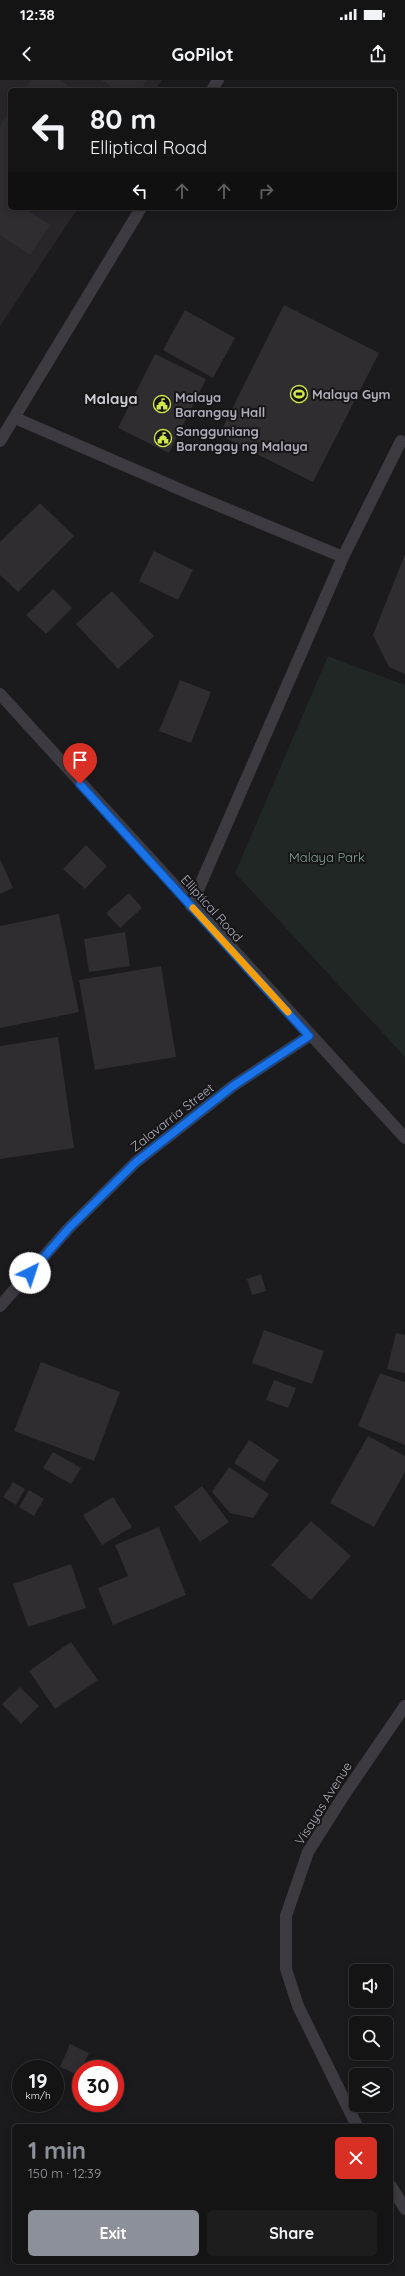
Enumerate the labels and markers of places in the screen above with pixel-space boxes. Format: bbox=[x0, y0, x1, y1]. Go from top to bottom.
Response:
sports icon: Malaya Gym bbox=[289, 384, 309, 404]
place label: Malaya Gym bbox=[312, 386, 391, 402]
place label: Malaya Barangay Hall bbox=[175, 389, 265, 420]
public building icon: Malaya Barangay Hall bbox=[152, 394, 172, 414]
place label: Sangguniang Barangay ng Malaya bbox=[176, 423, 308, 454]
public building icon: Sangguniang Barangay ng Malaya bbox=[153, 428, 173, 448]
pin bbox=[63, 743, 97, 784]

